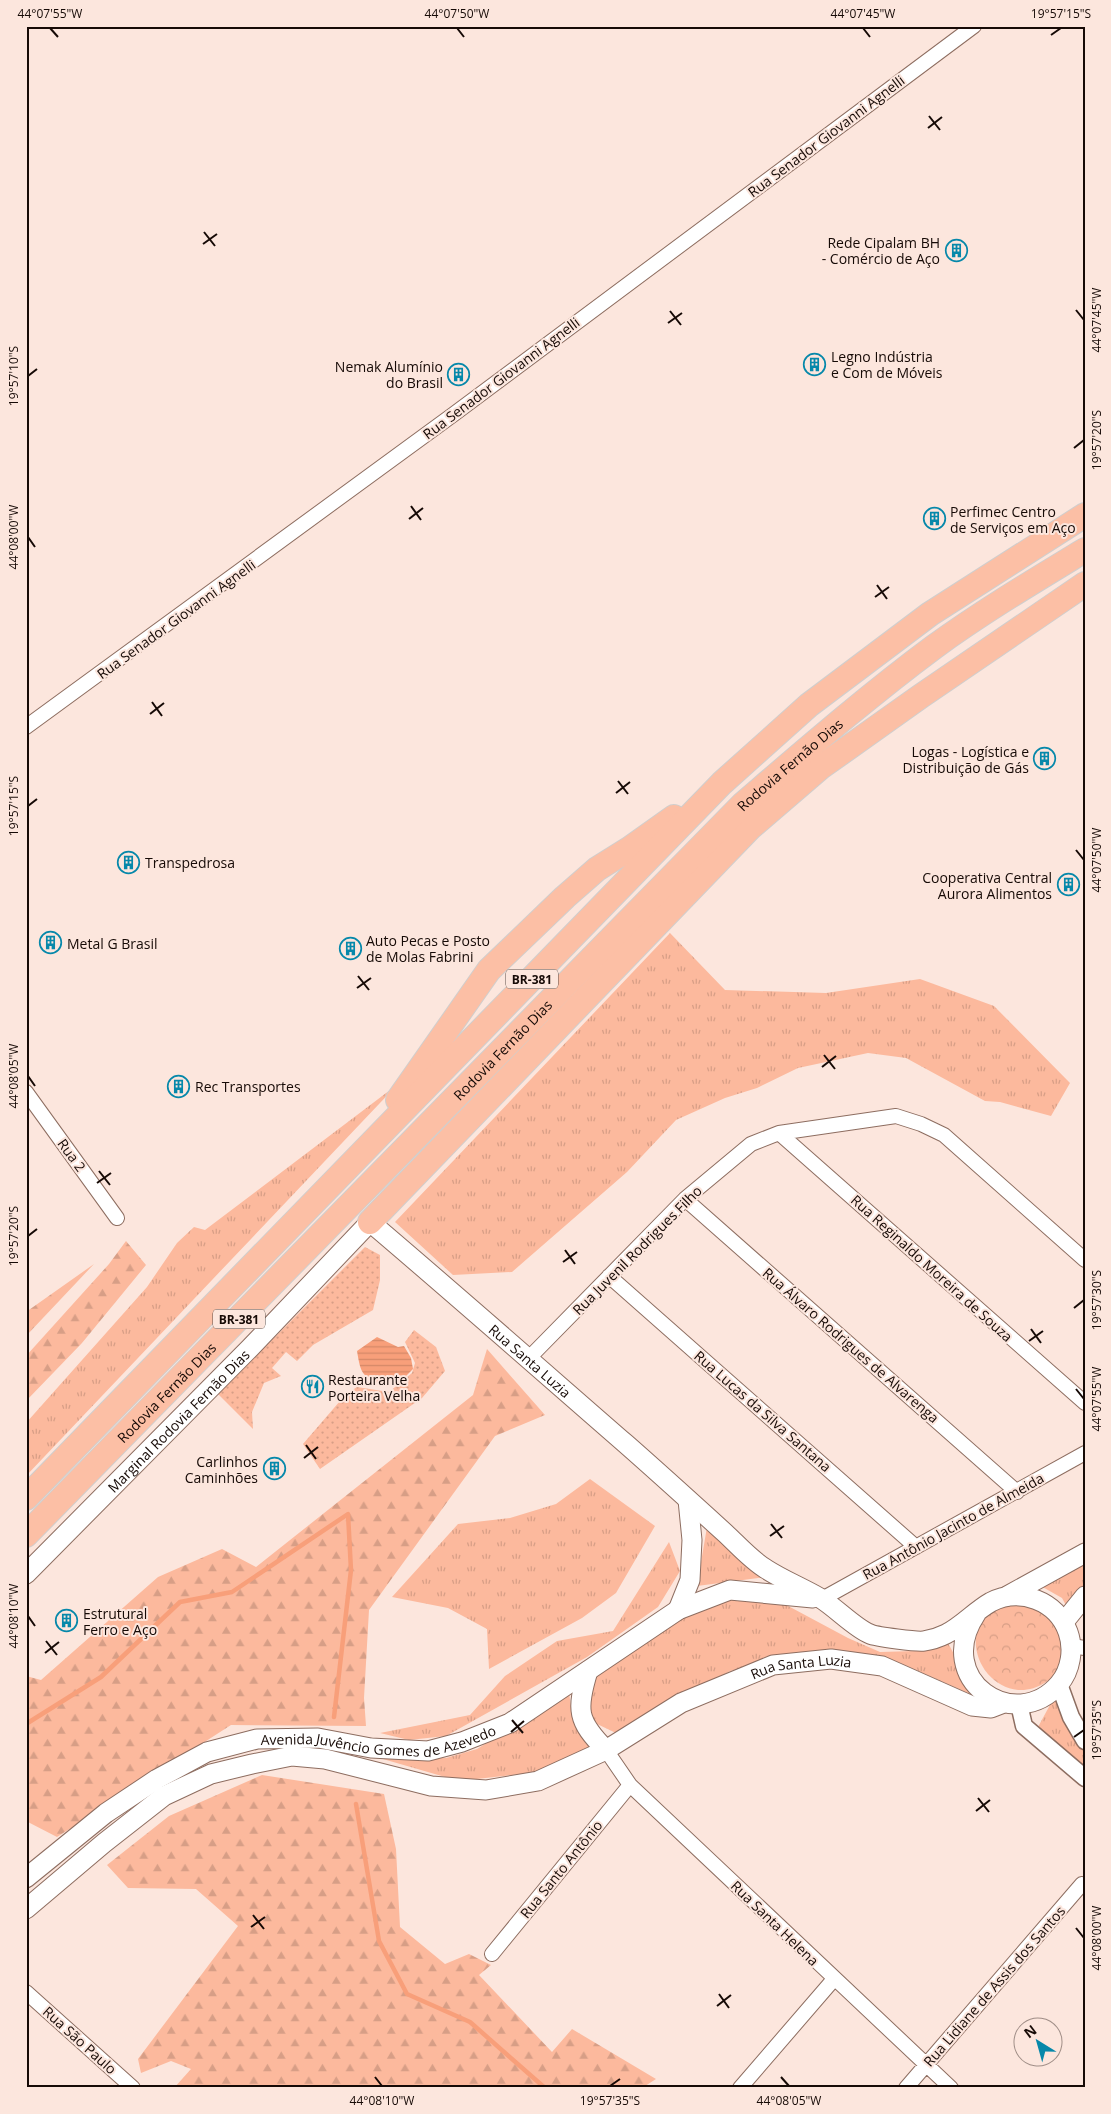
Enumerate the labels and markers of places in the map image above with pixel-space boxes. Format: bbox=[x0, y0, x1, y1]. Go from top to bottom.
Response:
place label: Rede Cipalam BH - Comércio de Aço bbox=[822, 233, 940, 268]
building icon: Rede Cipalam BH - Comércio de Aço bbox=[944, 238, 968, 262]
place label: Legno Indústria e Com de Móveis bbox=[831, 347, 943, 382]
building icon: Legno Indústria e Com de Móveis bbox=[803, 352, 827, 376]
place label: Nemak Alumínio do Brasil bbox=[335, 357, 443, 392]
building icon: Nemak Alumínio do Brasil bbox=[447, 362, 471, 386]
place label: Perfimec Centro de Serviços em Aço bbox=[950, 502, 1076, 537]
building icon: Perfimec Centro de Serviços em Aço bbox=[922, 507, 946, 531]
place label: Logas - Logística e Distribuição de Gás bbox=[902, 742, 1029, 777]
building icon: Logas - Logística e Distribuição de Gás bbox=[1033, 747, 1057, 771]
building icon: Transpedrosa bbox=[117, 850, 141, 874]
place label: Transpedrosa bbox=[145, 853, 235, 872]
place label: Cooperativa Central Aurora Alimentos bbox=[922, 868, 1052, 903]
building icon: Cooperativa Central Aurora Alimentos bbox=[1056, 873, 1080, 897]
building icon: Metal G Brasil bbox=[39, 931, 63, 955]
place label: Auto Pecas e Posto de Molas Fabrini bbox=[366, 931, 490, 966]
place label: Metal G Brasil bbox=[67, 934, 158, 953]
building icon: Auto Pecas e Posto de Molas Fabrini bbox=[338, 936, 362, 960]
building icon: Rec Transportes bbox=[167, 1074, 191, 1098]
place label: Rec Transportes bbox=[195, 1077, 301, 1096]
place label: Restaurante Porteira Velha bbox=[328, 1370, 420, 1405]
restaurant icon: Restaurante Porteira Velha bbox=[300, 1375, 324, 1399]
place label: Carlinhos Caminhões bbox=[185, 1452, 258, 1487]
building icon: Carlinhos Caminhões bbox=[262, 1457, 286, 1481]
place label: Estrutural Ferro e Aço bbox=[83, 1604, 157, 1639]
building icon: Estrutural Ferro e Aço bbox=[55, 1609, 79, 1633]

